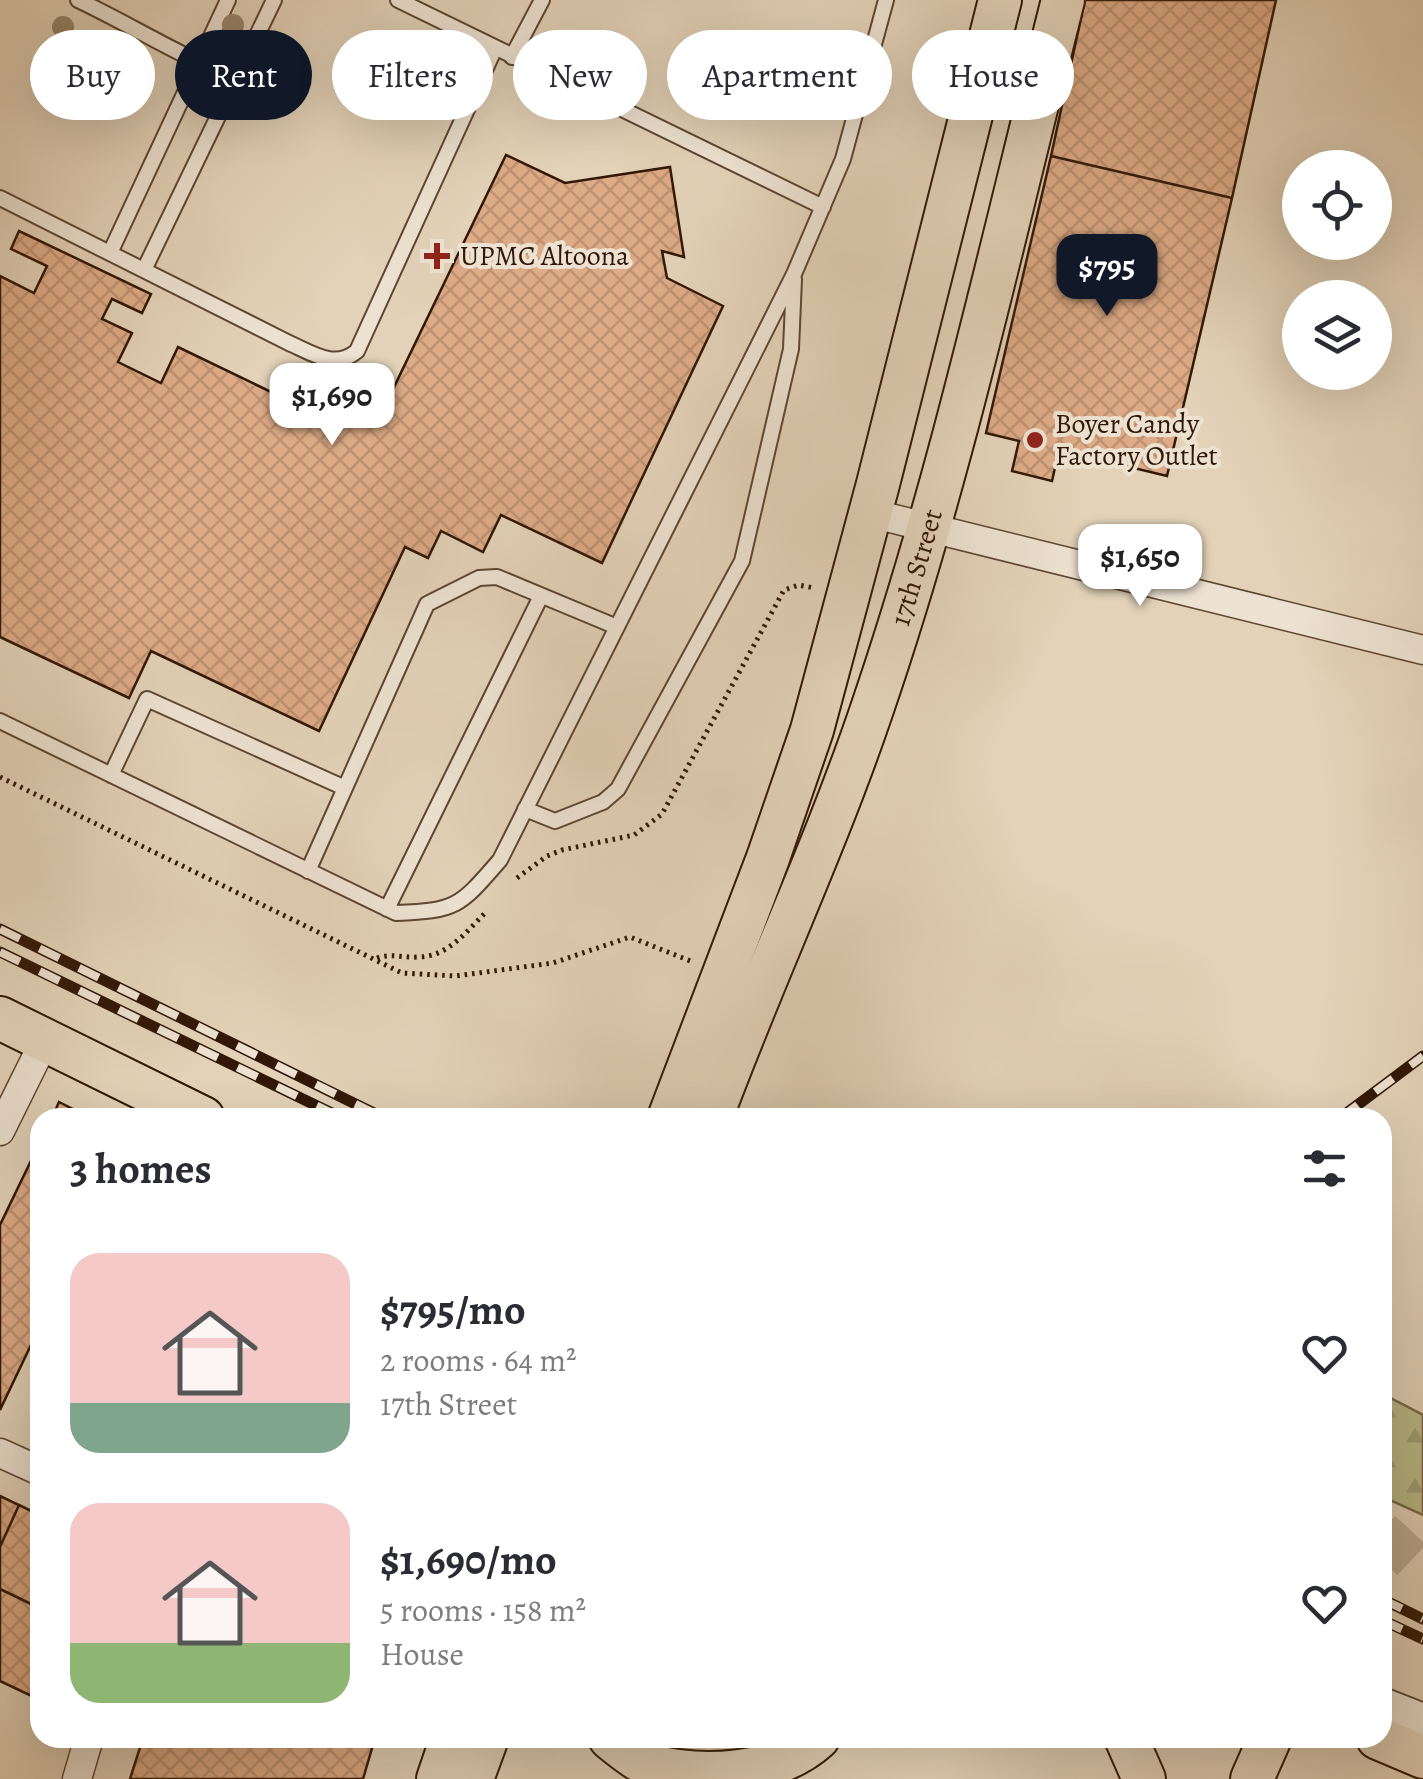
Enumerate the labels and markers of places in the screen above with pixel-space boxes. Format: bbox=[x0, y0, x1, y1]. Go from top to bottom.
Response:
pin: $795 bbox=[1048, 234, 1166, 319]
place label: UPMC Altoona bbox=[460, 237, 629, 275]
marker: UPMC Altoona bbox=[424, 243, 450, 269]
pin: $1,690 bbox=[251, 363, 413, 448]
place label: Boyer Candy Factory Outlet bbox=[1055, 405, 1218, 475]
marker: Boyer Candy Factory Outlet bbox=[1024, 429, 1046, 451]
pin: $1,650 bbox=[1059, 524, 1221, 609]

